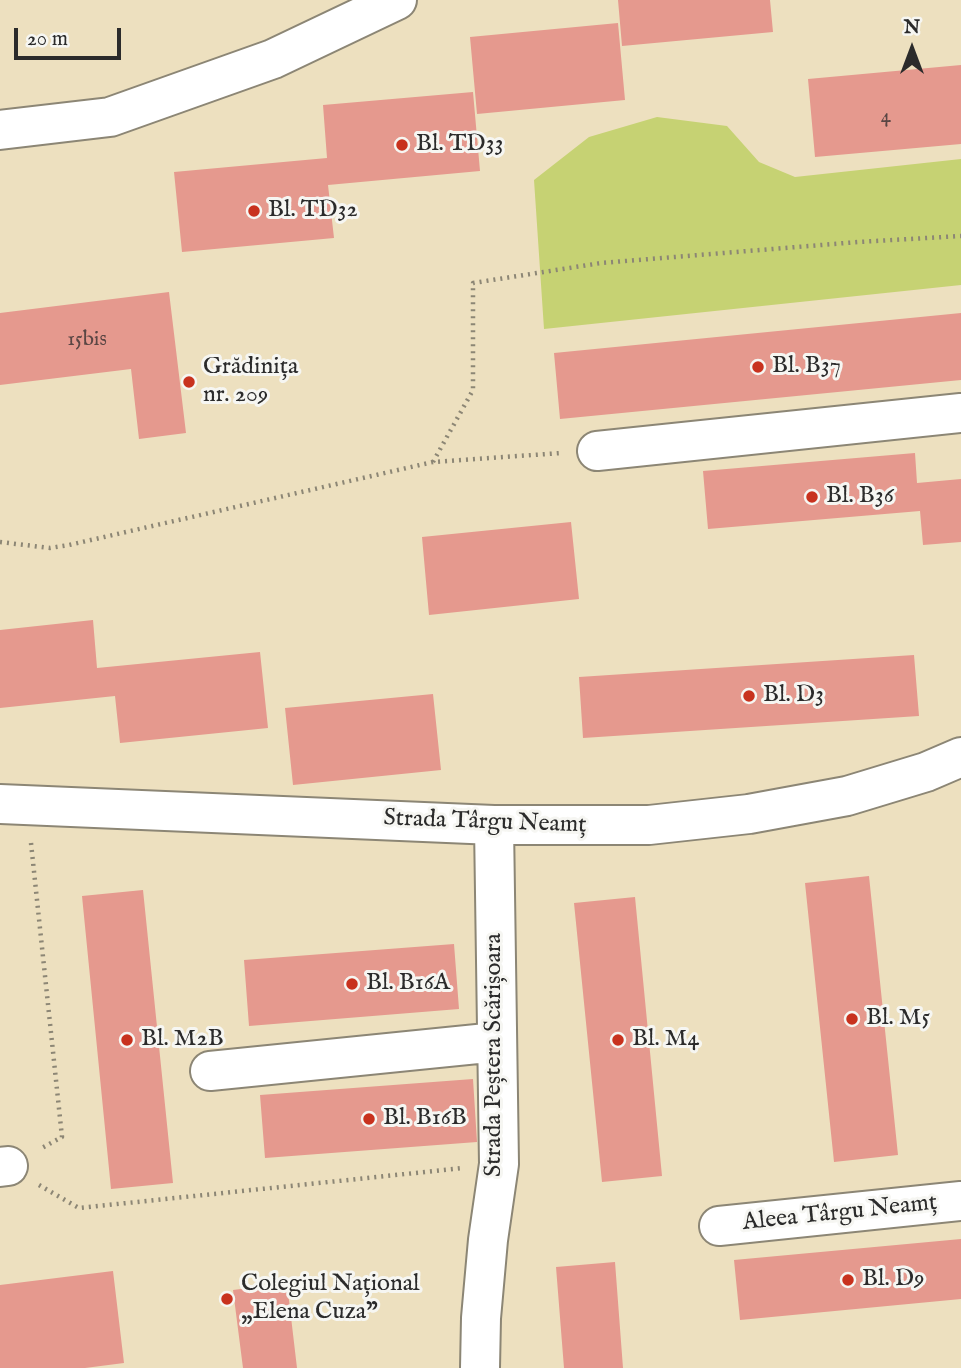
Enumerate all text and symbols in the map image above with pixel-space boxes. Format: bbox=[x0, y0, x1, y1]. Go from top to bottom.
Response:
scale bar bbox=[18, 14, 124, 58]
north arrow bbox=[877, 14, 947, 84]
text: N bbox=[904, 16, 920, 40]
text: 20 m bbox=[27, 26, 68, 53]
house number: 4 bbox=[881, 105, 891, 131]
place label: Bl. TD33 bbox=[416, 131, 504, 159]
marker: Bl. TD33 bbox=[394, 137, 410, 153]
place label: Bl. TD32 bbox=[268, 197, 358, 225]
marker: Bl. TD32 bbox=[246, 203, 262, 219]
house number: 15bis bbox=[67, 328, 107, 354]
place label: Bl. B37 bbox=[772, 353, 841, 381]
place label: Grădinița nr. 209 bbox=[203, 354, 298, 410]
marker: Bl. B37 bbox=[750, 359, 766, 375]
marker: Grădinița nr. 209 bbox=[181, 374, 197, 390]
place label: Bl. B36 bbox=[826, 483, 894, 511]
marker: Bl. B36 bbox=[804, 489, 820, 505]
place label: Bl. D3 bbox=[763, 682, 824, 710]
marker: Bl. D3 bbox=[741, 688, 757, 704]
street label: Strada Târgu Neamț bbox=[383, 805, 587, 841]
street label: Strada Peștera Scărișoara bbox=[481, 933, 509, 1177]
place label: Bl. B16A bbox=[366, 970, 450, 998]
marker: Bl. B16A bbox=[344, 976, 360, 992]
place label: Bl. M5 bbox=[866, 1005, 930, 1033]
marker: Bl. M5 bbox=[844, 1011, 860, 1027]
place label: Bl. M2B bbox=[141, 1026, 224, 1054]
place label: Bl. M4 bbox=[632, 1026, 699, 1054]
marker: Bl. M2B bbox=[119, 1032, 135, 1048]
marker: Bl. M4 bbox=[610, 1032, 626, 1048]
place label: Bl. B16B bbox=[383, 1105, 467, 1133]
marker: Bl. B16B bbox=[361, 1111, 377, 1127]
street label: Aleea Târgu Neamț bbox=[741, 1189, 939, 1239]
place label: Bl. D9 bbox=[862, 1266, 925, 1294]
place label: Colegiul Național „Elena Cuza” bbox=[241, 1271, 420, 1327]
marker: Bl. D9 bbox=[840, 1272, 856, 1288]
marker: Colegiul Național „Elena Cuza” bbox=[219, 1291, 235, 1307]

